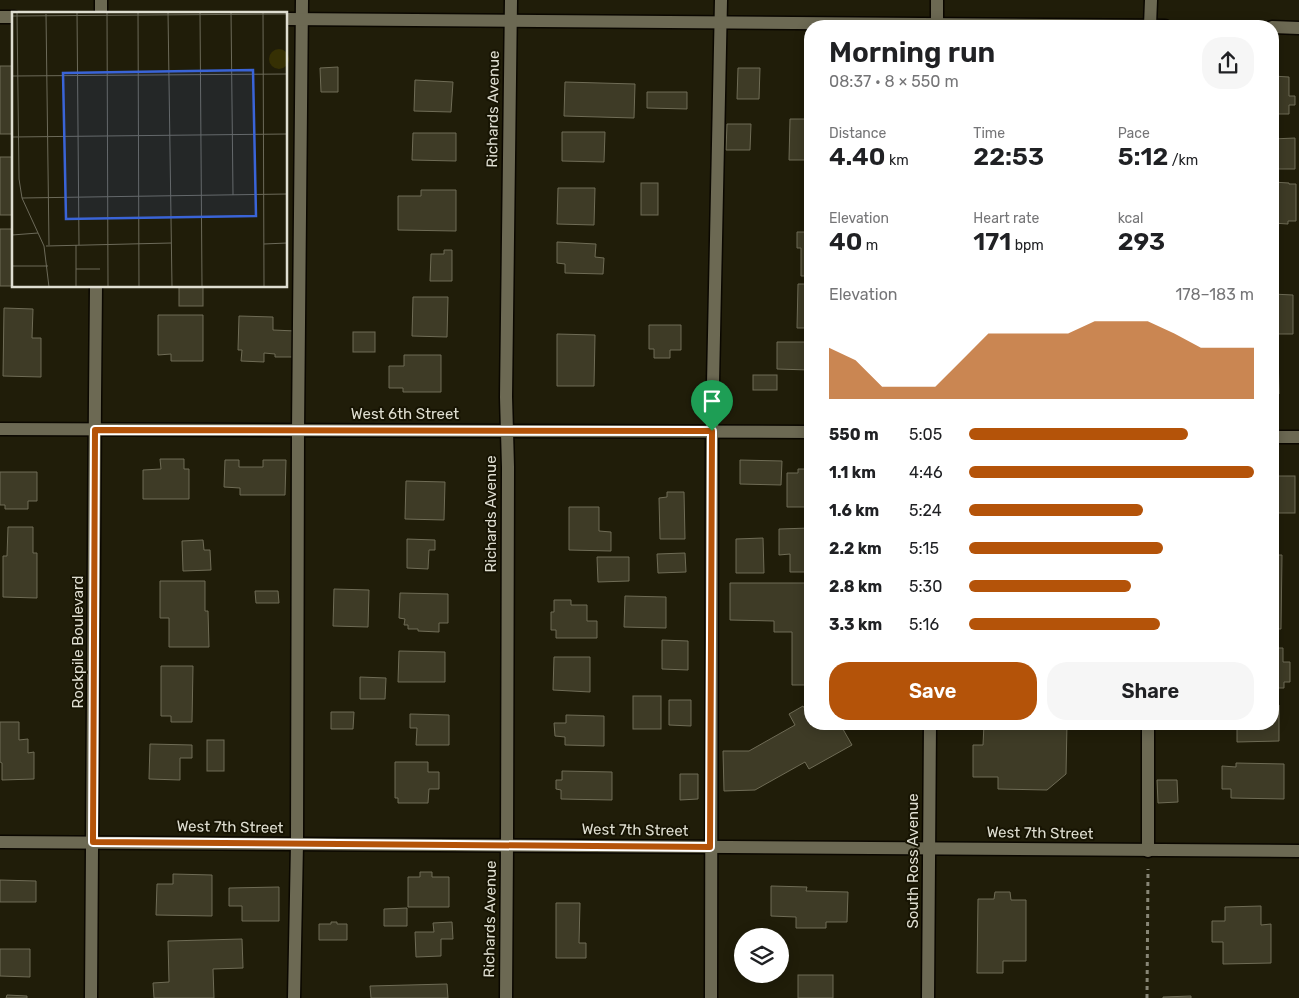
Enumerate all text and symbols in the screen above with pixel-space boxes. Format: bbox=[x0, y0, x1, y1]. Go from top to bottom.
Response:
inset map bbox=[12, 12, 288, 288]
text: Morning run bbox=[829, 36, 995, 69]
button: share bbox=[1202, 37, 1254, 89]
street label: Richards Avenue bbox=[483, 50, 503, 168]
text: 08:37 · 8 × 550 m bbox=[829, 72, 959, 91]
text: Distance bbox=[829, 125, 886, 142]
text: Time bbox=[973, 125, 1005, 142]
text: Pace bbox=[1118, 125, 1150, 142]
text: 4.40 bbox=[829, 142, 886, 171]
text: 22:53 bbox=[973, 142, 1044, 171]
text: 5:12 bbox=[1118, 142, 1168, 171]
text: km bbox=[886, 152, 909, 169]
text: /km bbox=[1168, 152, 1198, 169]
text: Elevation bbox=[829, 210, 889, 227]
text: Heart rate bbox=[973, 210, 1039, 227]
text: kcal bbox=[1118, 210, 1143, 227]
text: 40 bbox=[829, 227, 862, 256]
text: 171 bbox=[973, 227, 1011, 256]
text: 293 bbox=[1118, 227, 1165, 256]
text: m bbox=[862, 237, 878, 254]
text: bpm bbox=[1011, 237, 1044, 254]
text: Elevation bbox=[829, 285, 898, 304]
text: 178–183 m bbox=[1175, 285, 1254, 304]
pin bbox=[691, 380, 733, 431]
icon: arrive bbox=[698, 387, 726, 415]
street label: West 6th Street bbox=[351, 405, 459, 423]
text: 550 m bbox=[829, 425, 879, 444]
text: 5:05 bbox=[909, 425, 942, 444]
street label: Richards Avenue bbox=[482, 455, 500, 573]
text: 1.1 km bbox=[829, 463, 876, 482]
text: 4:46 bbox=[909, 463, 943, 482]
text: 1.6 km bbox=[829, 501, 879, 520]
text: 5:24 bbox=[909, 501, 942, 520]
text: 2.2 km bbox=[829, 539, 882, 558]
text: 5:15 bbox=[909, 539, 939, 558]
street label: Rockpile Boulevard bbox=[69, 576, 87, 708]
text: 2.8 km bbox=[829, 577, 882, 596]
text: 5:30 bbox=[909, 577, 942, 596]
text: 3.3 km bbox=[829, 615, 882, 634]
text: 5:16 bbox=[909, 615, 939, 634]
button: Save bbox=[829, 662, 1037, 720]
button: Share bbox=[1047, 662, 1254, 720]
street label: South Ross Avenue bbox=[904, 793, 922, 929]
street label: West 7th Street bbox=[176, 817, 284, 837]
street label: West 7th Street bbox=[581, 820, 689, 840]
street label: West 7th Street bbox=[986, 823, 1094, 843]
street label: Richards Avenue bbox=[480, 860, 500, 978]
map controls bbox=[734, 928, 789, 983]
button: layers bbox=[734, 928, 789, 983]

